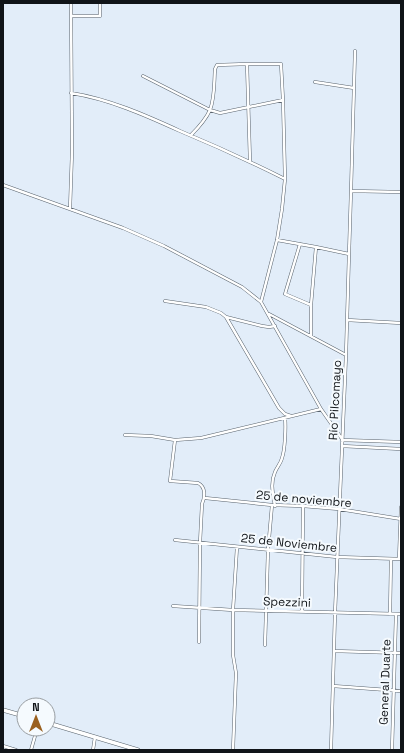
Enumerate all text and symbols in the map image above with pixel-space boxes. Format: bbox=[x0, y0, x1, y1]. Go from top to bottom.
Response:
street label: Río Pilcomayo bbox=[325, 359, 345, 441]
street label: 25 de noviembre bbox=[256, 487, 352, 511]
street label: 25 de Noviembre bbox=[240, 530, 338, 556]
street label: Spezzini bbox=[263, 593, 311, 611]
street label: General Duarte bbox=[376, 639, 394, 725]
north arrow bbox=[16, 697, 56, 737]
text: N bbox=[32, 700, 40, 714]

